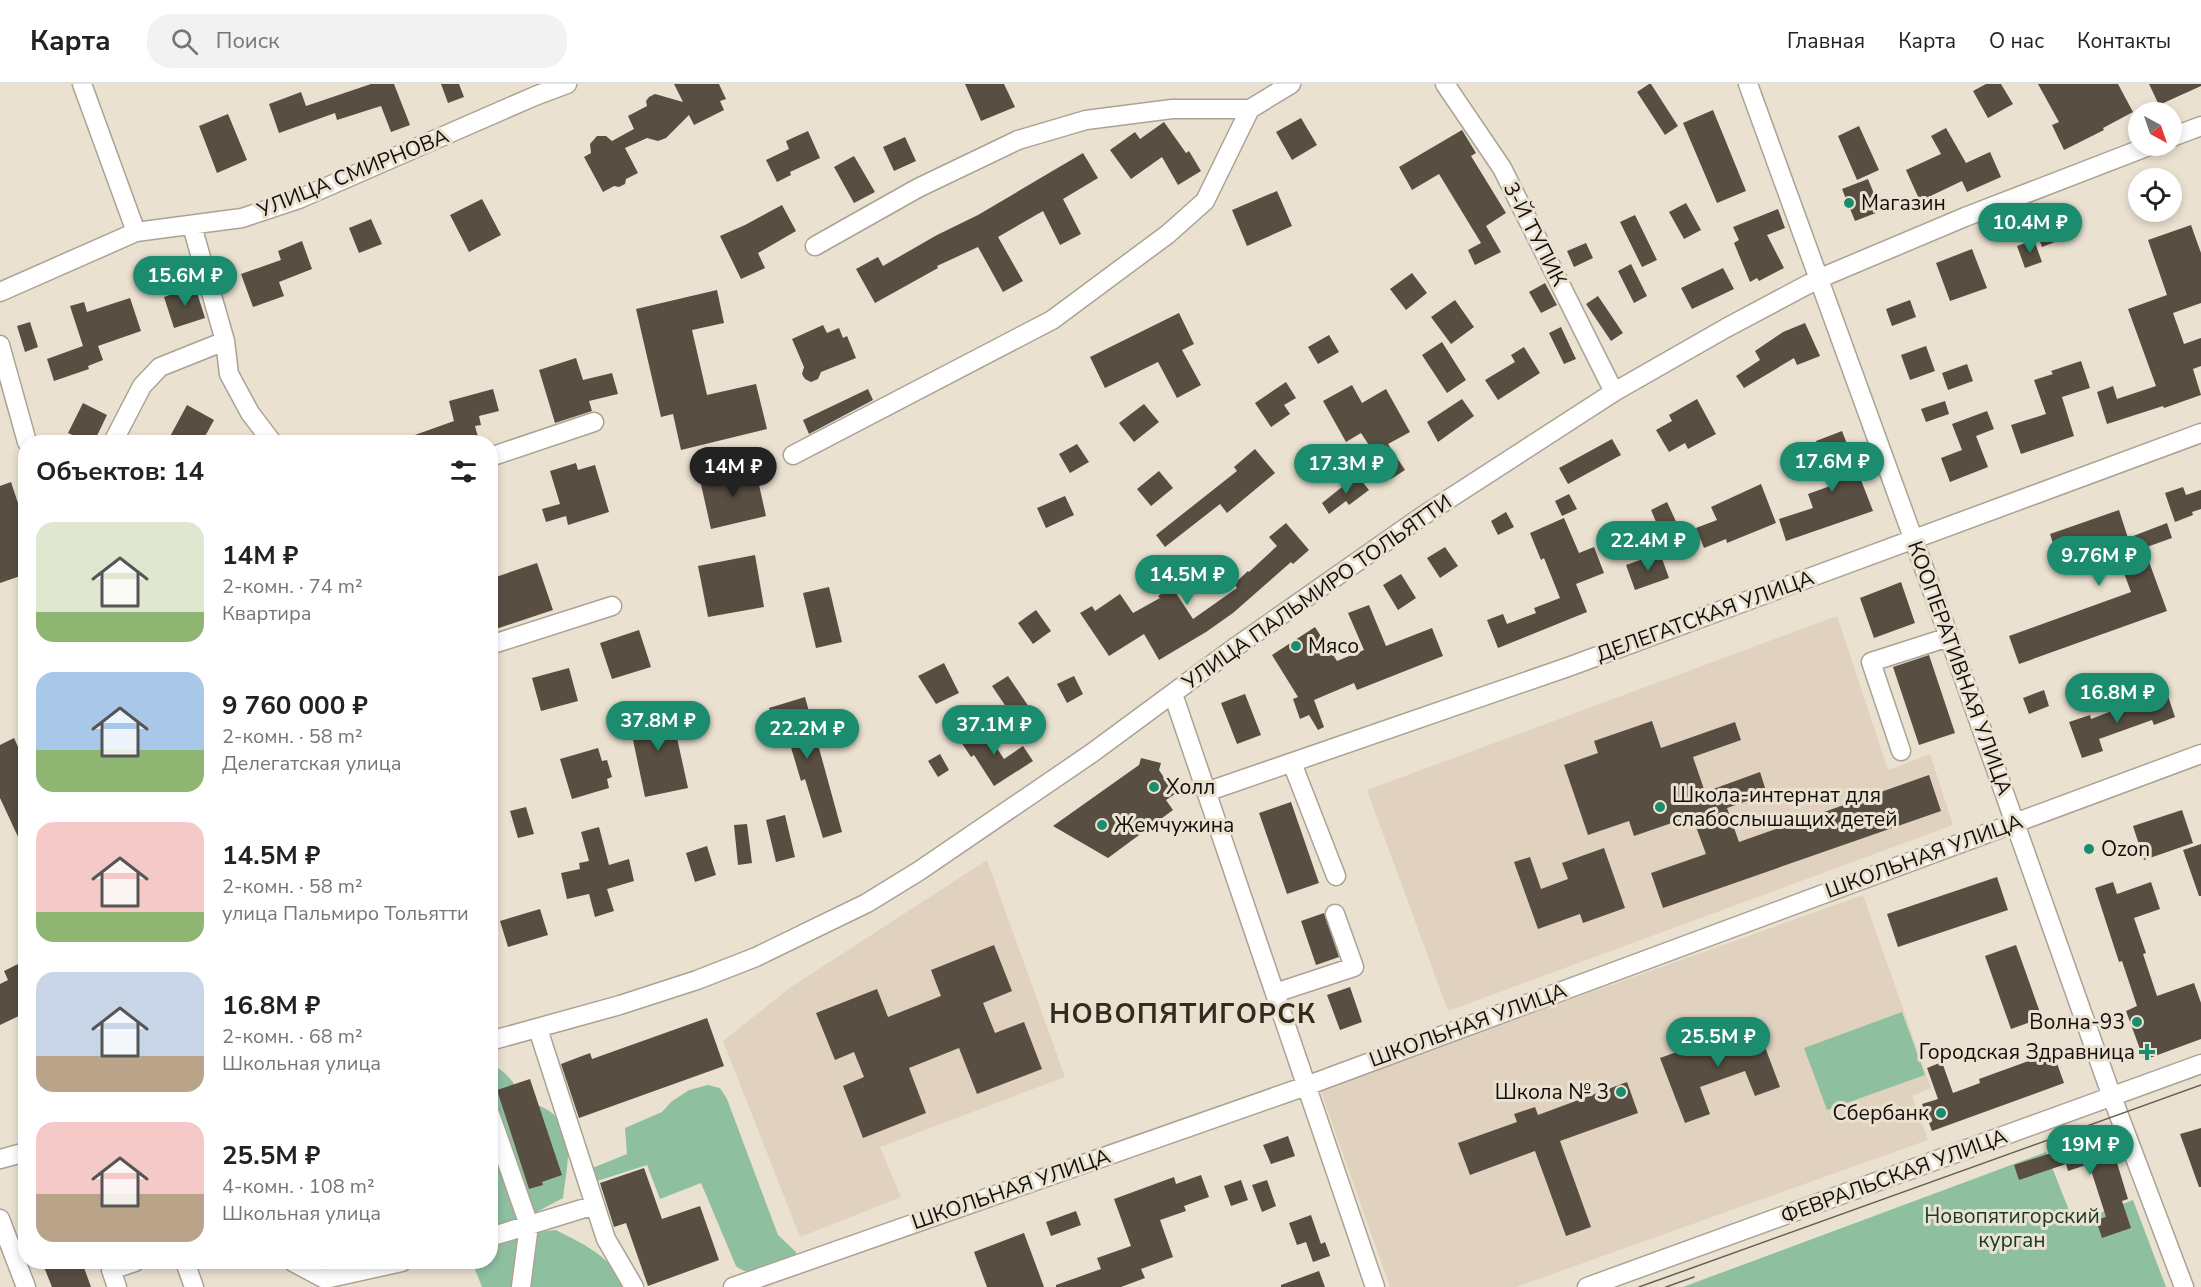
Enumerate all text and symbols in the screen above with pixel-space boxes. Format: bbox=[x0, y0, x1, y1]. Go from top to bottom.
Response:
search box bbox=[147, 14, 567, 68]
text: Карта bbox=[30, 22, 111, 60]
icon: search bbox=[168, 25, 201, 58]
text: Поиск bbox=[216, 26, 280, 56]
text: Главная bbox=[1787, 27, 1865, 55]
text: Карта bbox=[1898, 27, 1956, 55]
text: О нас bbox=[1989, 27, 2044, 55]
text: Контакты bbox=[2077, 27, 2171, 55]
north arrow bbox=[2128, 102, 2182, 156]
map controls bbox=[2128, 102, 2182, 222]
street label: УЛИЦА СМИРНОВА bbox=[252, 122, 453, 225]
button: locate bbox=[2128, 168, 2182, 222]
street label: 3-Й ТУПИК bbox=[1497, 177, 1573, 291]
place label: Магазин bbox=[1861, 189, 1946, 217]
marker: Магазин bbox=[1842, 196, 1856, 210]
pin: 10.4M ₽ bbox=[1975, 203, 2085, 254]
text: 10.4M ₽ bbox=[1992, 209, 2068, 236]
pin: 15.6M ₽ bbox=[130, 256, 240, 307]
text: 15.6M ₽ bbox=[147, 262, 223, 289]
pin: 17.6M ₽ bbox=[1777, 442, 1887, 493]
pin: 17.3M ₽ bbox=[1291, 444, 1401, 495]
pin: 14M ₽ bbox=[691, 447, 775, 498]
text: 17.6M ₽ bbox=[1794, 448, 1870, 475]
text: 17.3M ₽ bbox=[1308, 450, 1384, 477]
text: 14M ₽ bbox=[704, 453, 762, 480]
text: Объектов: 14 bbox=[36, 454, 204, 489]
icon: filters bbox=[447, 455, 480, 488]
street label: УЛИЦА ПАЛЬМИРО ТОЛЬЯТТИ bbox=[1176, 488, 1457, 697]
pin: 22.4M ₽ bbox=[1593, 521, 1703, 572]
text: 22.4M ₽ bbox=[1610, 527, 1686, 554]
pin: 9.76M ₽ bbox=[2044, 536, 2154, 587]
street label: КООПЕРАТИВНАЯ УЛИЦА bbox=[1901, 537, 2019, 799]
text: 14M ₽ bbox=[222, 538, 298, 573]
text: 9.76M ₽ bbox=[2061, 542, 2137, 569]
icon: home bbox=[84, 546, 156, 618]
pin: 14.5M ₽ bbox=[1132, 555, 1242, 606]
text: 14.5M ₽ bbox=[1149, 561, 1225, 588]
street label: ДЕЛЕГАТСКАЯ УЛИЦА bbox=[1592, 564, 1818, 668]
text: 2-комн. · 74 m² bbox=[222, 573, 363, 600]
text: Квартира bbox=[222, 600, 312, 627]
place label: Мясо bbox=[1308, 632, 1359, 660]
marker: Мясо bbox=[1289, 639, 1303, 653]
pin: 16.8M ₽ bbox=[2062, 673, 2172, 724]
text: 16.8M ₽ bbox=[2079, 679, 2155, 706]
text: 9 760 000 ₽ bbox=[222, 688, 368, 723]
icon: home bbox=[84, 696, 156, 768]
pin: 37.8M ₽ bbox=[603, 701, 713, 752]
pin: 37.1M ₽ bbox=[939, 705, 1049, 756]
text: 37.8M ₽ bbox=[620, 707, 696, 734]
pin: 22.2M ₽ bbox=[752, 709, 862, 760]
text: 37.1M ₽ bbox=[956, 711, 1032, 738]
text: 22.2M ₽ bbox=[769, 715, 845, 742]
text: 2-комн. · 58 m² bbox=[222, 723, 363, 750]
text: Делегатская улица bbox=[222, 750, 402, 777]
place label: Холл bbox=[1166, 773, 1215, 801]
marker: Холл bbox=[1147, 780, 1161, 794]
place label: Школа-интернат для слабослышащих детей bbox=[1672, 781, 1897, 833]
marker: Школа-интернат для слабослышащих детей bbox=[1653, 800, 1667, 814]
street label: ШКОЛЬНАЯ УЛИЦА bbox=[1821, 807, 2027, 905]
place label: Жемчужина bbox=[1114, 811, 1234, 839]
marker: Жемчужина bbox=[1095, 818, 1109, 832]
place label: Ozon bbox=[2101, 835, 2150, 863]
text: 14.5M ₽ bbox=[222, 838, 320, 873]
marker: Ozon bbox=[2082, 842, 2096, 856]
icon: home bbox=[84, 846, 156, 918]
text: 2-комн. · 58 m² bbox=[222, 873, 363, 900]
text: улица Пальмиро Тольятти bbox=[222, 900, 469, 927]
street label: ШКОЛЬНАЯ УЛИЦА bbox=[1365, 976, 1571, 1074]
text: 16.8M ₽ bbox=[222, 988, 320, 1023]
icon: home bbox=[84, 996, 156, 1068]
district label: НОВОПЯТИГОРСК bbox=[1049, 996, 1317, 1033]
place label: Волна-93 bbox=[2029, 1008, 2125, 1036]
marker: Волна-93 bbox=[2130, 1015, 2144, 1029]
pin: 25.5M ₽ bbox=[1663, 1017, 1773, 1068]
text: 2-комн. · 68 m² bbox=[222, 1023, 363, 1050]
text: 25.5M ₽ bbox=[1680, 1023, 1756, 1050]
place label: Городская Здравница bbox=[1919, 1038, 2135, 1066]
marker: Городская Здравница bbox=[2140, 1045, 2154, 1059]
text: Школьная улица bbox=[222, 1050, 381, 1077]
place label: Школа № 3 bbox=[1495, 1078, 1609, 1106]
marker: Школа № 3 bbox=[1614, 1085, 1628, 1099]
place label: Сбербанк bbox=[1833, 1099, 1930, 1127]
marker: Сбербанк bbox=[1934, 1106, 1948, 1120]
street label: ФЕВРАЛЬСКАЯ УЛИЦА bbox=[1777, 1122, 2011, 1230]
pin: 19M ₽ bbox=[2048, 1125, 2132, 1176]
text: 19M ₽ bbox=[2061, 1131, 2119, 1158]
text: 25.5M ₽ bbox=[222, 1138, 320, 1173]
street label: ШКОЛЬНАЯ УЛИЦА bbox=[908, 1142, 1114, 1236]
icon: home bbox=[84, 1146, 156, 1218]
text: 4-комн. · 108 m² bbox=[222, 1173, 375, 1200]
text: Школьная улица bbox=[222, 1200, 381, 1227]
park label: Новопятигорский курган bbox=[1924, 1202, 2100, 1254]

